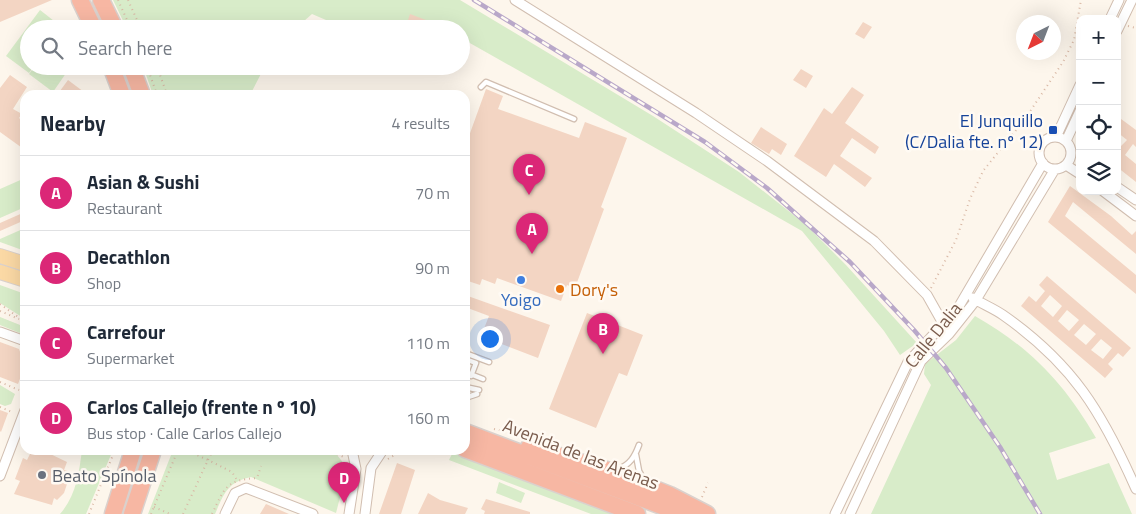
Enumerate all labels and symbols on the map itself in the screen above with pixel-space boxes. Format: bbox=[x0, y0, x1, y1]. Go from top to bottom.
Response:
north arrow bbox=[1016, 15, 1061, 60]
place label: El Junquillo (C/Dalia fte. nº 12) bbox=[905, 107, 1043, 155]
marker: El Junquillo (C/Dalia fte. nº 12) bbox=[1047, 124, 1059, 136]
pin: C bbox=[513, 154, 545, 195]
pin: A bbox=[516, 213, 548, 254]
marker: Yoigo bbox=[515, 274, 527, 286]
place label: Dory's bbox=[570, 276, 618, 303]
marker: Dory's bbox=[554, 283, 566, 295]
place label: Yoigo bbox=[501, 286, 541, 313]
street label: Calle Dalia bbox=[898, 296, 968, 374]
pin: B bbox=[587, 313, 619, 354]
your location bbox=[477, 326, 503, 352]
street label: Avenida de las Arenas bbox=[499, 412, 663, 496]
place label: Beato Spínola bbox=[52, 462, 157, 489]
pin: D bbox=[328, 462, 360, 503]
marker: Beato Spínola bbox=[36, 469, 48, 481]

